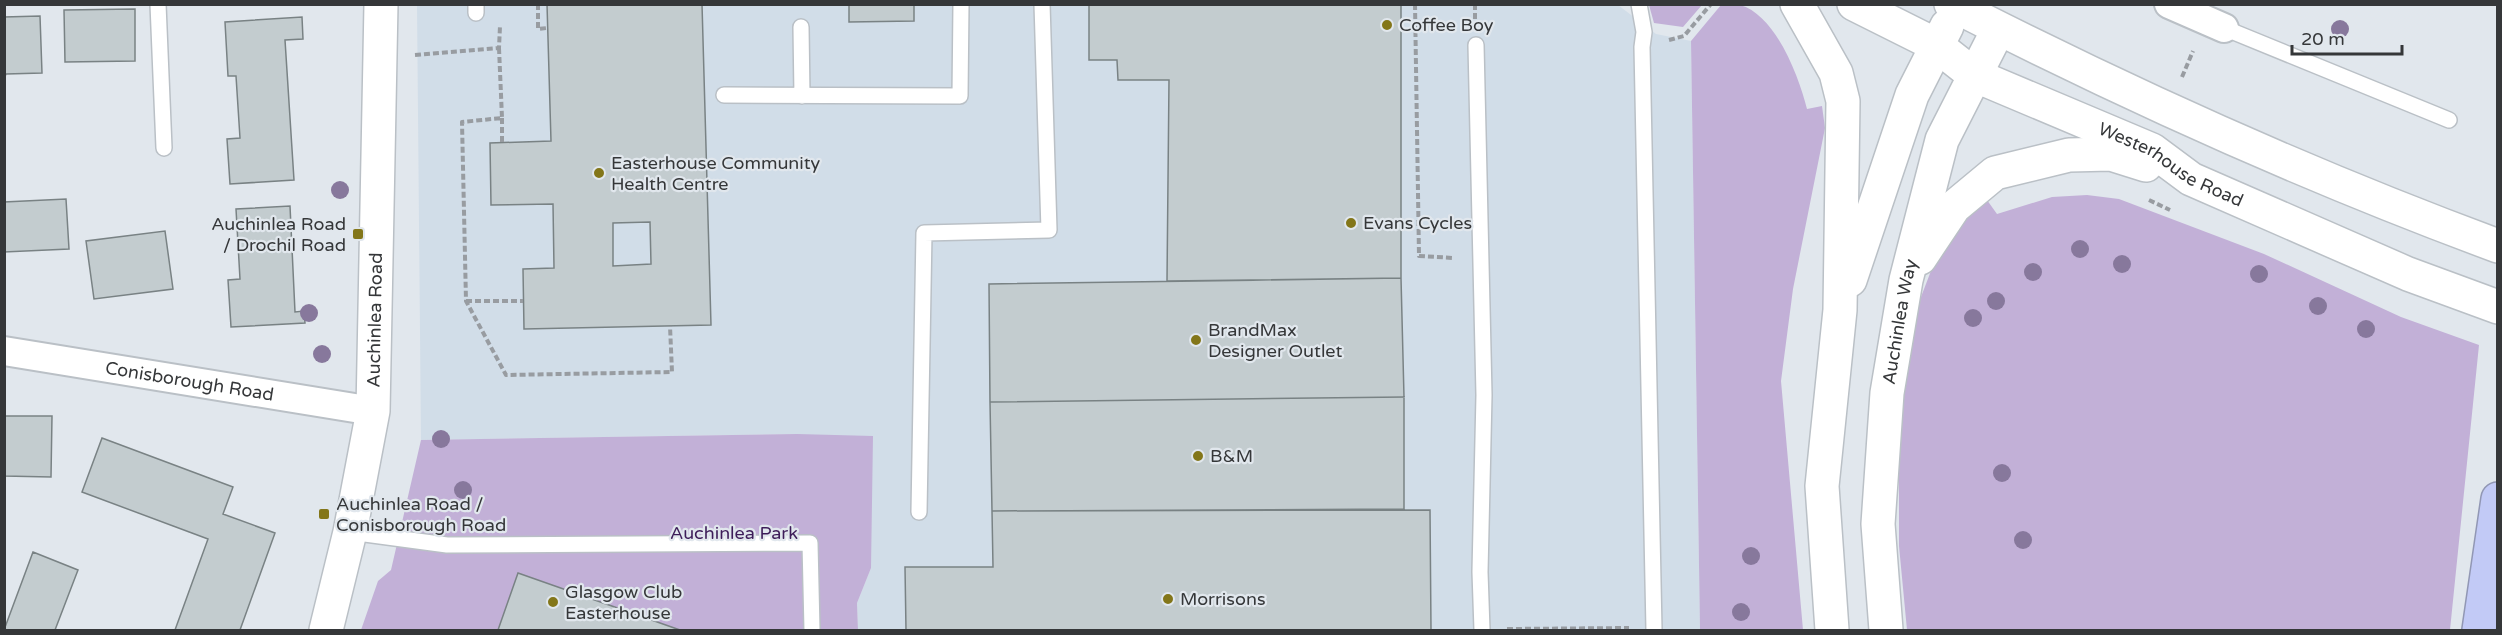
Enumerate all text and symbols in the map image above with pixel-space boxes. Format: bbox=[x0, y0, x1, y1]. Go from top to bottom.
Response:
place label: Coffee Boy bbox=[1399, 14, 1494, 36]
marker: Coffee Boy bbox=[1380, 18, 1394, 32]
scale bar bbox=[2292, 18, 2402, 56]
text: 20 m bbox=[2301, 28, 2345, 50]
street label: Westerhouse Road bbox=[2095, 118, 2247, 212]
place label: Easterhouse Community Health Centre bbox=[611, 152, 821, 195]
marker: Easterhouse Community Health Centre bbox=[592, 166, 606, 180]
place label: Evans Cycles bbox=[1363, 212, 1472, 234]
place label: Auchinlea Road / Drochil Road bbox=[211, 213, 346, 256]
marker: Evans Cycles bbox=[1344, 216, 1358, 230]
marker: Auchinlea Road / Drochil Road bbox=[351, 227, 365, 241]
street label: Auchinlea Road bbox=[362, 252, 387, 388]
street label: Auchinlea Way bbox=[1878, 256, 1922, 386]
place label: BrandMax Designer Outlet bbox=[1208, 319, 1343, 362]
marker: BrandMax Designer Outlet bbox=[1189, 333, 1203, 347]
street label: Conisborough Road bbox=[104, 357, 275, 406]
place label: B&M bbox=[1210, 445, 1253, 467]
marker: B&M bbox=[1191, 449, 1205, 463]
place label: Auchinlea Road / Conisborough Road bbox=[336, 493, 506, 536]
marker: Auchinlea Road / Conisborough Road bbox=[317, 507, 331, 521]
park label: Auchinlea Park bbox=[670, 522, 798, 544]
place label: Glasgow Club Easterhouse bbox=[565, 581, 682, 624]
place label: Morrisons bbox=[1180, 588, 1266, 610]
marker: Morrisons bbox=[1161, 592, 1175, 606]
marker: Glasgow Club Easterhouse bbox=[546, 595, 560, 609]

